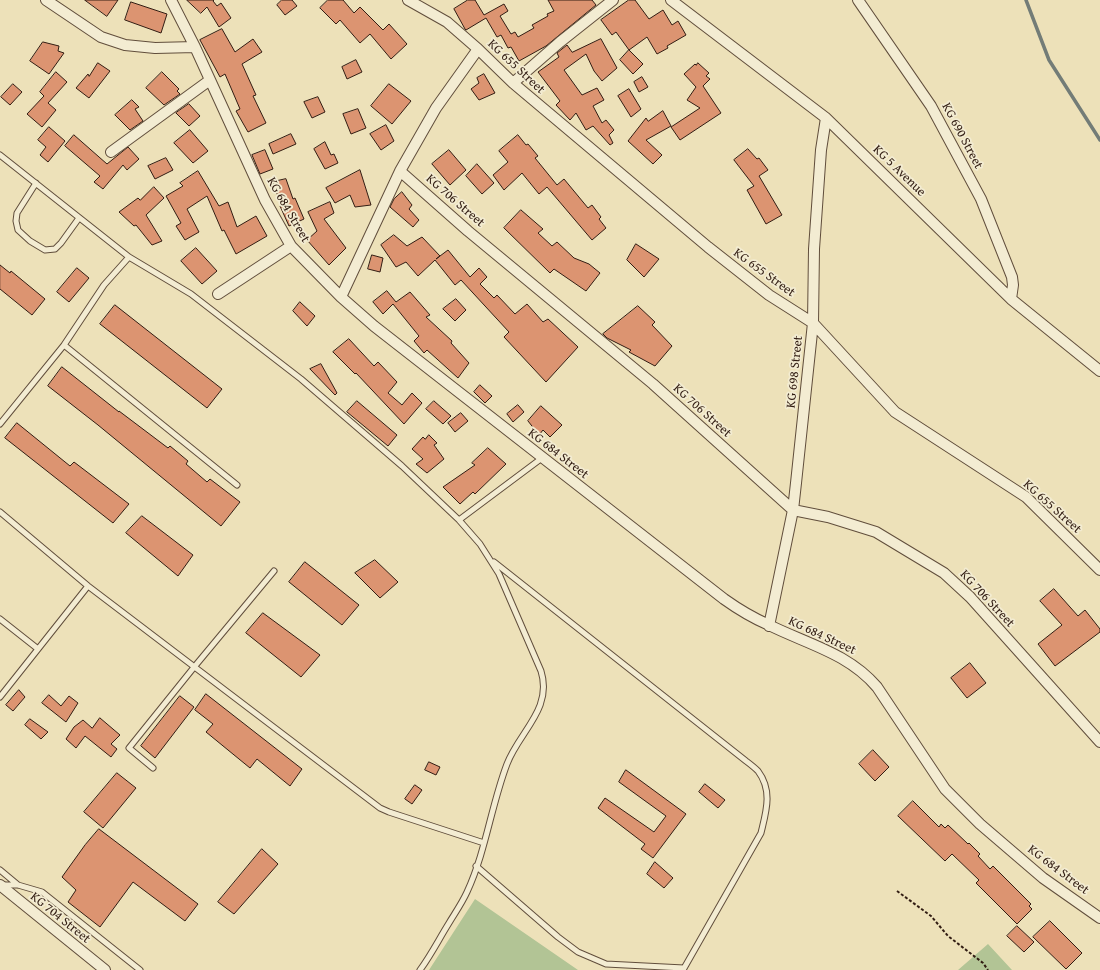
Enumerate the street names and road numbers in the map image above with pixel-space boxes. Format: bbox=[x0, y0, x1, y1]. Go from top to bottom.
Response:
street label: KG 655 Street bbox=[484, 36, 548, 98]
street label: KG 690 Street bbox=[938, 100, 986, 172]
street label: KG 5 Avenue bbox=[869, 142, 929, 200]
street label: KG 706 Street bbox=[422, 171, 488, 231]
street label: KG 684 Street bbox=[263, 175, 313, 245]
street label: KG 655 Street bbox=[730, 245, 798, 301]
street label: KG 698 Street bbox=[783, 335, 807, 409]
street label: KG 706 Street bbox=[670, 381, 734, 441]
street label: KG 684 Street bbox=[525, 425, 591, 483]
street label: KG 655 Street bbox=[1020, 477, 1084, 537]
street label: KG 706 Street bbox=[956, 567, 1018, 631]
street label: KG 684 Street bbox=[786, 614, 858, 658]
street label: KG 684 Street bbox=[1024, 842, 1092, 898]
street label: KG 704 Street bbox=[27, 889, 93, 947]

